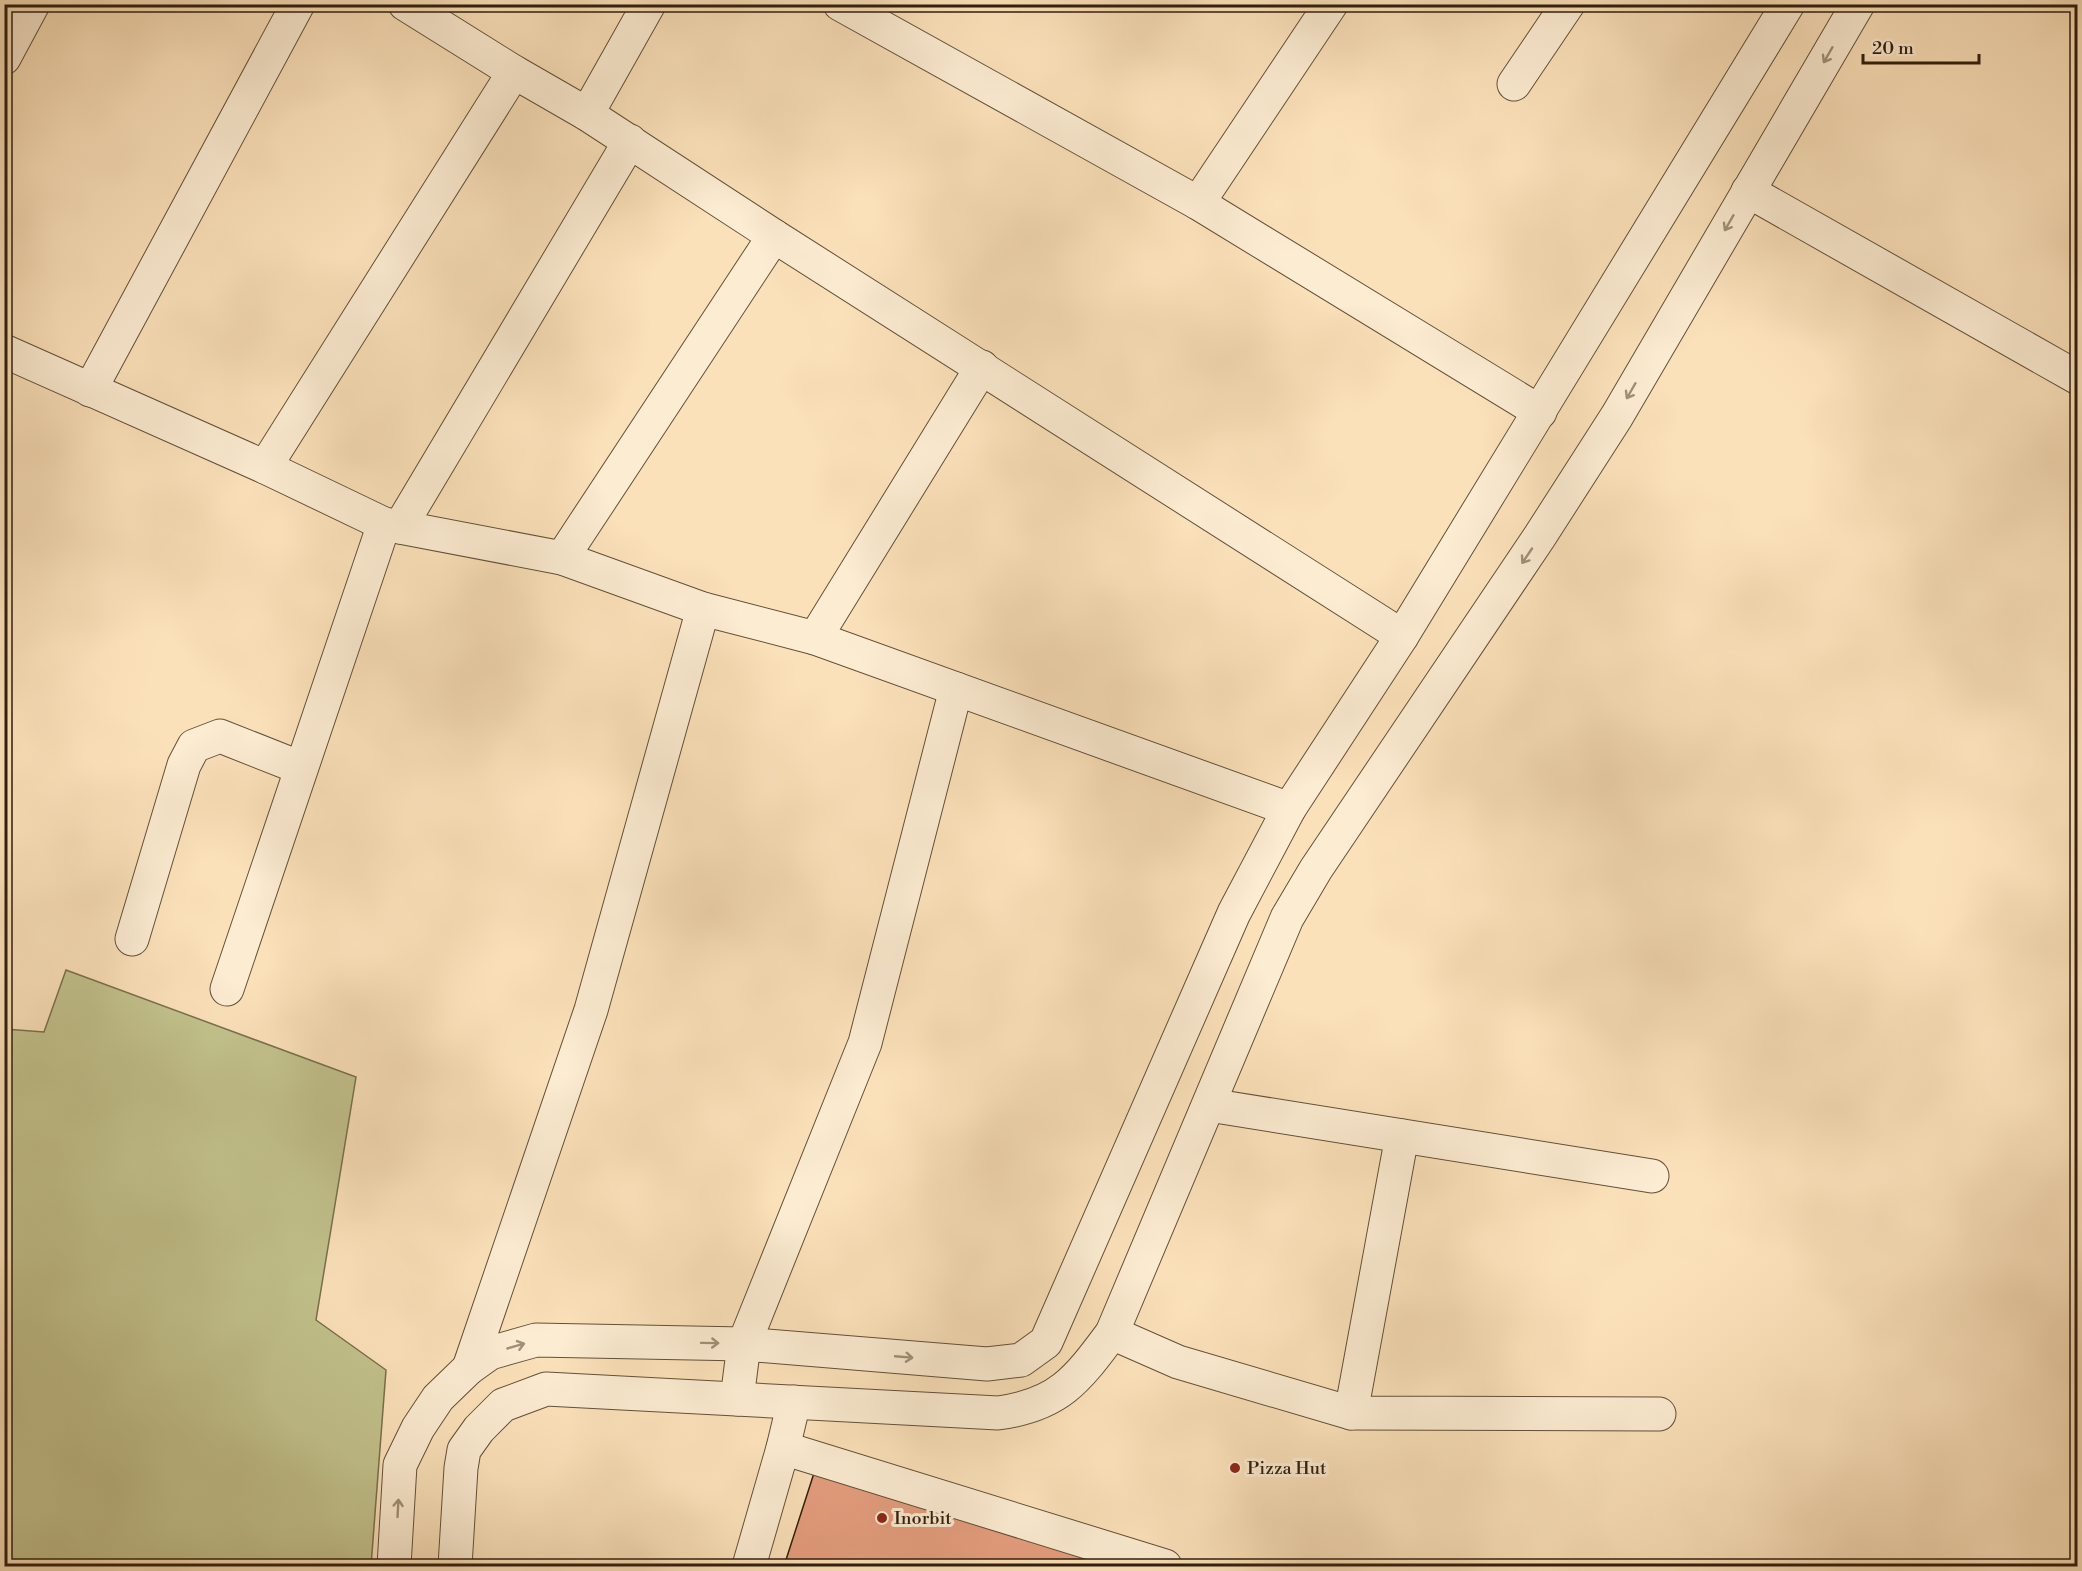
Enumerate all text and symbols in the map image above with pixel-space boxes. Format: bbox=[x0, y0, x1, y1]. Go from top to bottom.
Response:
scale bar bbox=[1863, 27, 1978, 65]
text: 20 m bbox=[1872, 37, 1914, 60]
one-way arrow bbox=[1822, 46, 1834, 63]
one-way arrow bbox=[1723, 214, 1735, 231]
one-way arrow bbox=[1624, 382, 1636, 399]
one-way arrow bbox=[1521, 548, 1533, 564]
one-way arrow bbox=[699, 1337, 719, 1349]
one-way arrow bbox=[506, 1340, 525, 1351]
one-way arrow bbox=[894, 1352, 914, 1363]
place label: Pizza Hut bbox=[1247, 1457, 1327, 1480]
marker: Pizza Hut bbox=[1228, 1461, 1242, 1475]
one-way arrow bbox=[392, 1499, 403, 1519]
place label: Inorbit bbox=[894, 1507, 952, 1530]
marker: Inorbit bbox=[875, 1511, 889, 1525]

